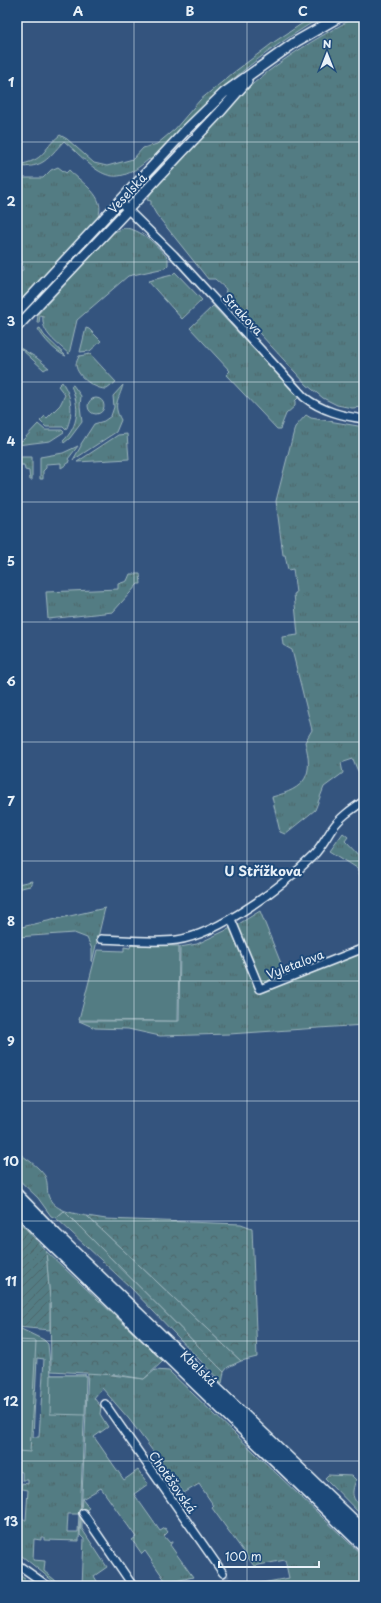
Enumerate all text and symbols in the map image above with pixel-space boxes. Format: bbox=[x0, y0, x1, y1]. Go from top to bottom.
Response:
text: A bbox=[73, 1, 83, 20]
text: B bbox=[186, 1, 195, 20]
text: C bbox=[298, 1, 308, 20]
north arrow bbox=[307, 34, 347, 74]
text: N bbox=[323, 35, 332, 52]
text: 1 bbox=[8, 72, 14, 91]
street label: Veselská bbox=[104, 168, 151, 217]
text: 2 bbox=[6, 191, 16, 210]
street label: Strakova bbox=[219, 289, 268, 340]
text: 3 bbox=[7, 311, 16, 330]
text: 4 bbox=[7, 431, 16, 450]
text: 5 bbox=[7, 551, 15, 570]
text: 6 bbox=[6, 671, 16, 690]
text: 7 bbox=[7, 791, 15, 810]
district label: U Střížkova bbox=[224, 861, 302, 880]
text: 8 bbox=[7, 911, 15, 930]
street label: Vyletalova bbox=[264, 945, 327, 983]
text: 9 bbox=[7, 1031, 15, 1050]
text: 10 bbox=[3, 1151, 19, 1170]
text: 11 bbox=[5, 1271, 17, 1290]
street label: Kbelská bbox=[177, 1346, 222, 1390]
text: 12 bbox=[3, 1391, 19, 1410]
street label: Chotěšovská bbox=[145, 1447, 201, 1517]
text: 13 bbox=[4, 1511, 19, 1530]
scale bar bbox=[219, 1543, 319, 1569]
text: 100 m bbox=[225, 1547, 262, 1565]

